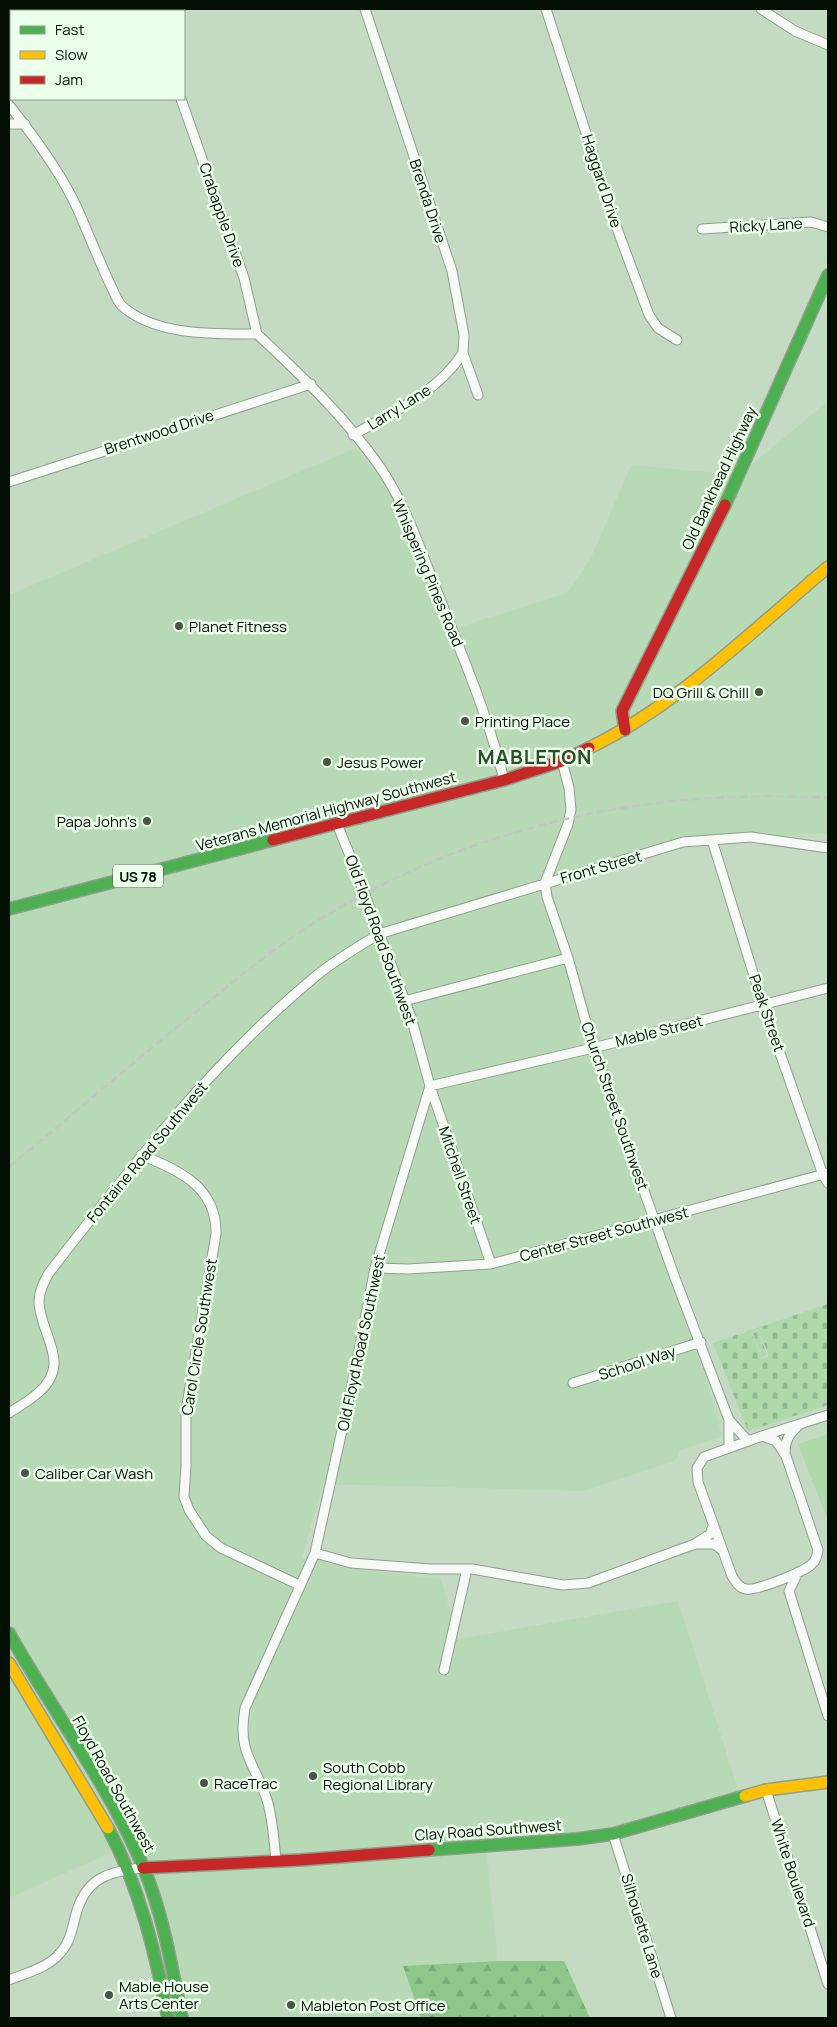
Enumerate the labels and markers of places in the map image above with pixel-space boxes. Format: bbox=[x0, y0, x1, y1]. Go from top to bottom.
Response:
place label: Planet Fitness bbox=[189, 616, 287, 637]
marker: Planet Fitness bbox=[173, 620, 185, 632]
place label: DQ Grill & Chill bbox=[653, 682, 749, 703]
marker: DQ Grill & Chill bbox=[753, 686, 765, 698]
place label: Printing Place bbox=[475, 711, 570, 732]
marker: Printing Place bbox=[459, 715, 471, 727]
place label: Jesus Power bbox=[337, 752, 424, 773]
marker: Jesus Power bbox=[321, 756, 333, 768]
place label: Papa John's bbox=[57, 811, 137, 832]
marker: Papa John's bbox=[141, 815, 153, 827]
place label: Caliber Car Wash bbox=[35, 1463, 153, 1484]
marker: Caliber Car Wash bbox=[19, 1467, 31, 1479]
place label: South Cobb Regional Library bbox=[323, 1757, 433, 1795]
marker: South Cobb Regional Library bbox=[307, 1770, 319, 1782]
place label: RaceTrac bbox=[214, 1773, 278, 1794]
marker: RaceTrac bbox=[198, 1777, 210, 1789]
place label: Mable House Arts Center bbox=[119, 1976, 209, 2014]
marker: Mable House Arts Center bbox=[103, 1989, 115, 2001]
place label: Mableton Post Office bbox=[301, 1995, 446, 2016]
marker: Mableton Post Office bbox=[285, 1999, 297, 2011]

